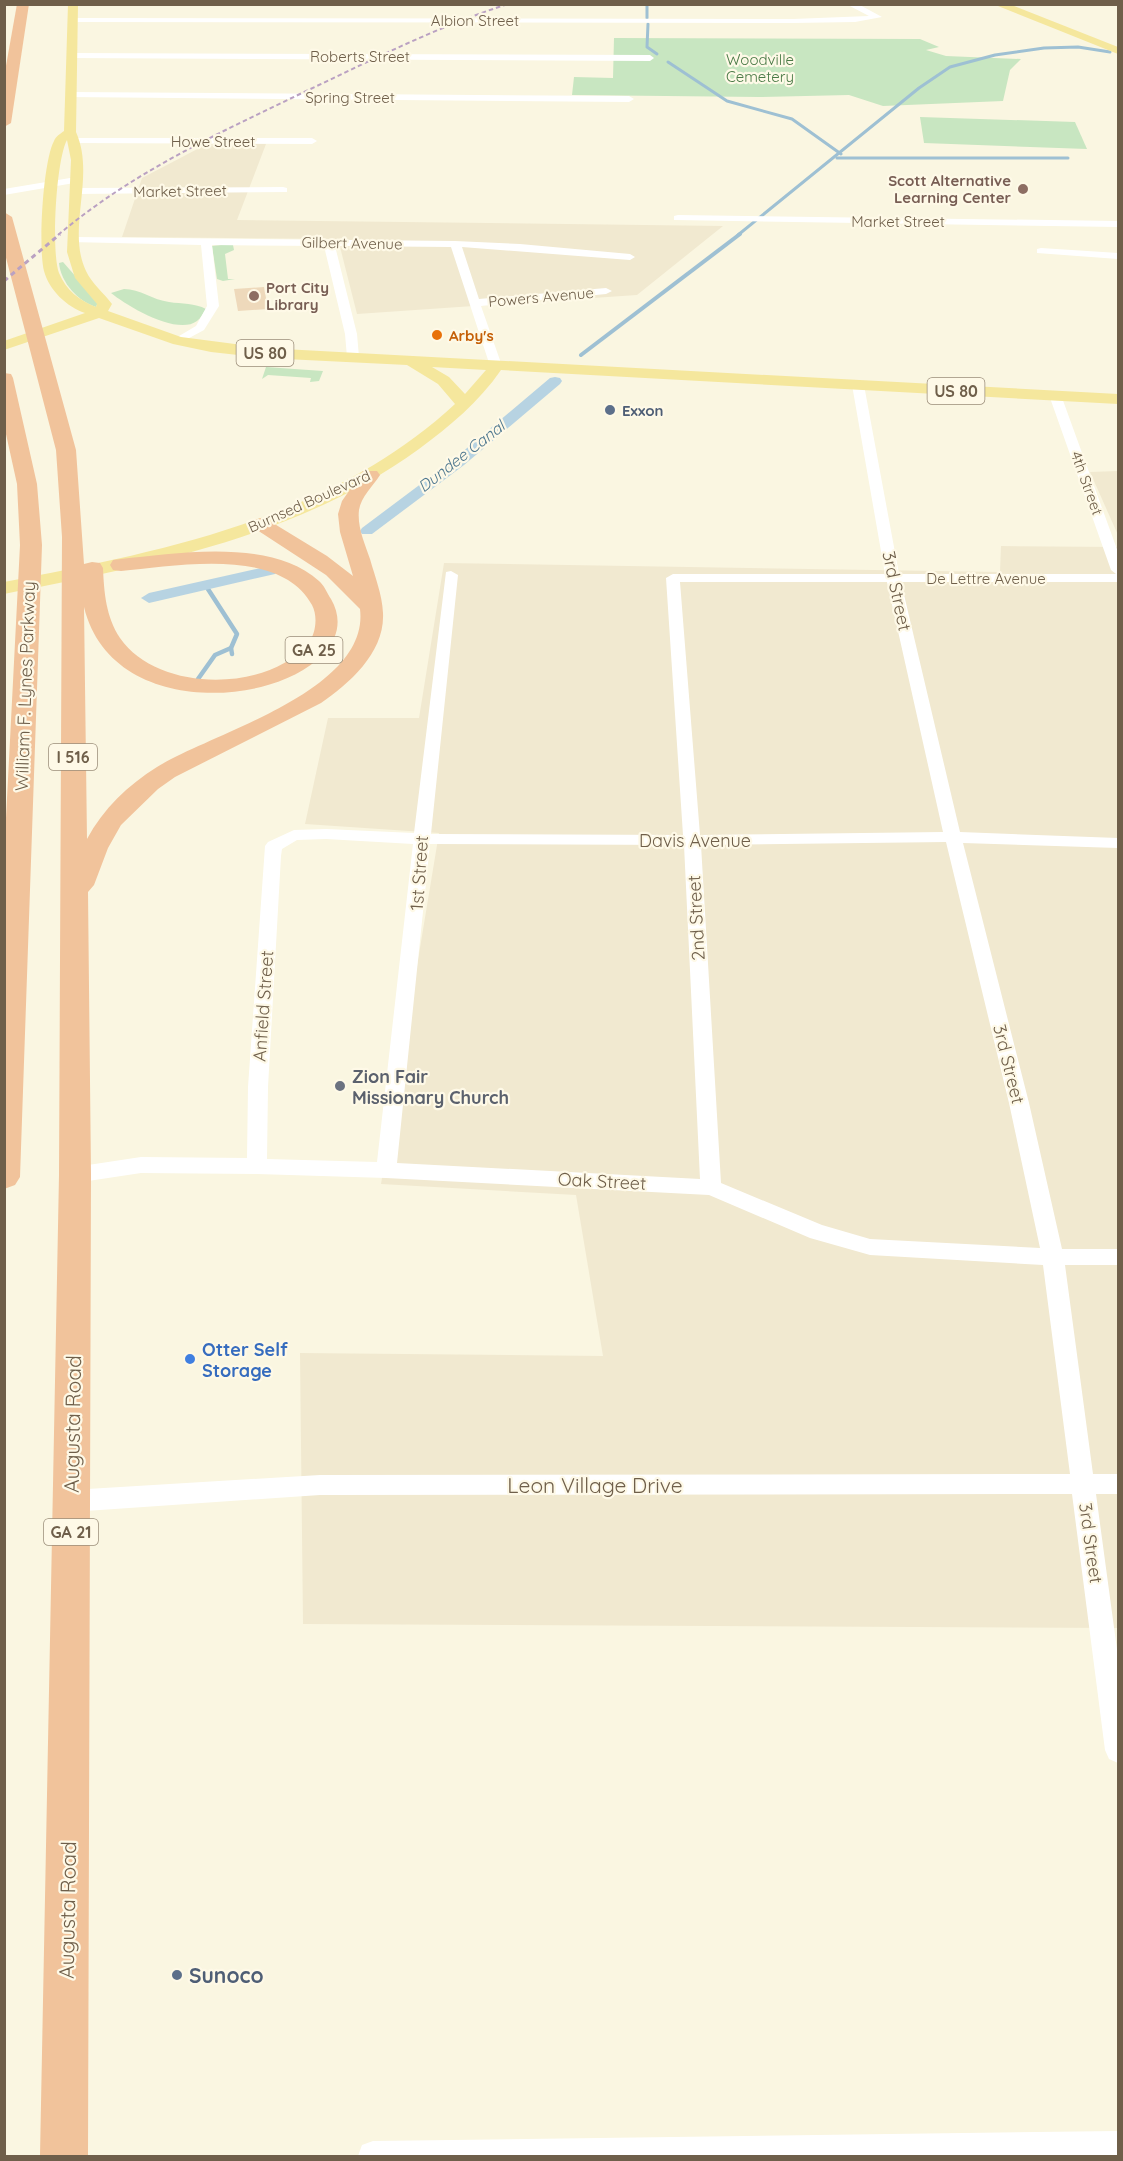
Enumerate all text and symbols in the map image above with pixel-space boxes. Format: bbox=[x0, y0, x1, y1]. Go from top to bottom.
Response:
street label: Albion Street bbox=[431, 11, 519, 30]
street label: Roberts Street bbox=[310, 47, 410, 66]
park label: Woodville Cemetery bbox=[726, 50, 794, 86]
street label: Spring Street bbox=[305, 88, 395, 107]
street label: Howe Street bbox=[171, 132, 255, 151]
place label: Scott Alternative Learning Center bbox=[888, 171, 1011, 207]
street label: Market Street bbox=[133, 181, 227, 201]
marker: Scott Alternative Learning Center bbox=[1016, 182, 1030, 196]
street label: Market Street bbox=[851, 212, 945, 231]
street label: Gilbert Avenue bbox=[301, 233, 403, 253]
place label: Port City Library bbox=[266, 278, 329, 314]
street label: Powers Avenue bbox=[487, 283, 595, 311]
marker: Port City Library bbox=[247, 289, 261, 303]
place label: Arby's bbox=[449, 326, 494, 345]
marker: Arby's bbox=[430, 328, 444, 342]
road number: US 80 bbox=[236, 340, 294, 366]
road number: US 80 bbox=[928, 378, 984, 404]
place label: Exxon bbox=[622, 401, 664, 420]
marker: Exxon bbox=[603, 403, 617, 417]
water label: Dundee Canal bbox=[414, 414, 510, 496]
street label: 4th Street bbox=[1067, 448, 1107, 518]
street label: Burnsed Boulevard bbox=[245, 465, 373, 537]
street label: 3rd Street bbox=[877, 549, 917, 633]
street label: De Lettre Avenue bbox=[926, 569, 1046, 588]
street label: William F. Lynes Parkway bbox=[10, 581, 40, 791]
road number: GA 25 bbox=[286, 637, 342, 663]
road number: I 516 bbox=[49, 744, 97, 770]
street label: Davis Avenue bbox=[639, 829, 751, 852]
street label: 1st Street bbox=[405, 835, 433, 911]
street label: 2nd Street bbox=[682, 875, 710, 961]
street label: Anfield Street bbox=[248, 950, 278, 1062]
street label: 3rd Street bbox=[988, 1022, 1030, 1106]
place label: Zion Fair Missionary Church bbox=[352, 1065, 509, 1109]
marker: Zion Fair Missionary Church bbox=[333, 1079, 347, 1093]
street label: Oak Street bbox=[557, 1167, 647, 1195]
place label: Otter Self Storage bbox=[202, 1338, 288, 1382]
marker: Otter Self Storage bbox=[183, 1352, 197, 1366]
street label: Augusta Road bbox=[58, 1355, 86, 1493]
street label: Leon Village Drive bbox=[507, 1472, 683, 1498]
street label: 3rd Street bbox=[1074, 1501, 1108, 1585]
road number: GA 21 bbox=[44, 1519, 98, 1545]
street label: Augusta Road bbox=[53, 1841, 81, 1979]
place label: Sunoco bbox=[189, 1962, 264, 1988]
marker: Sunoco bbox=[170, 1968, 184, 1982]

